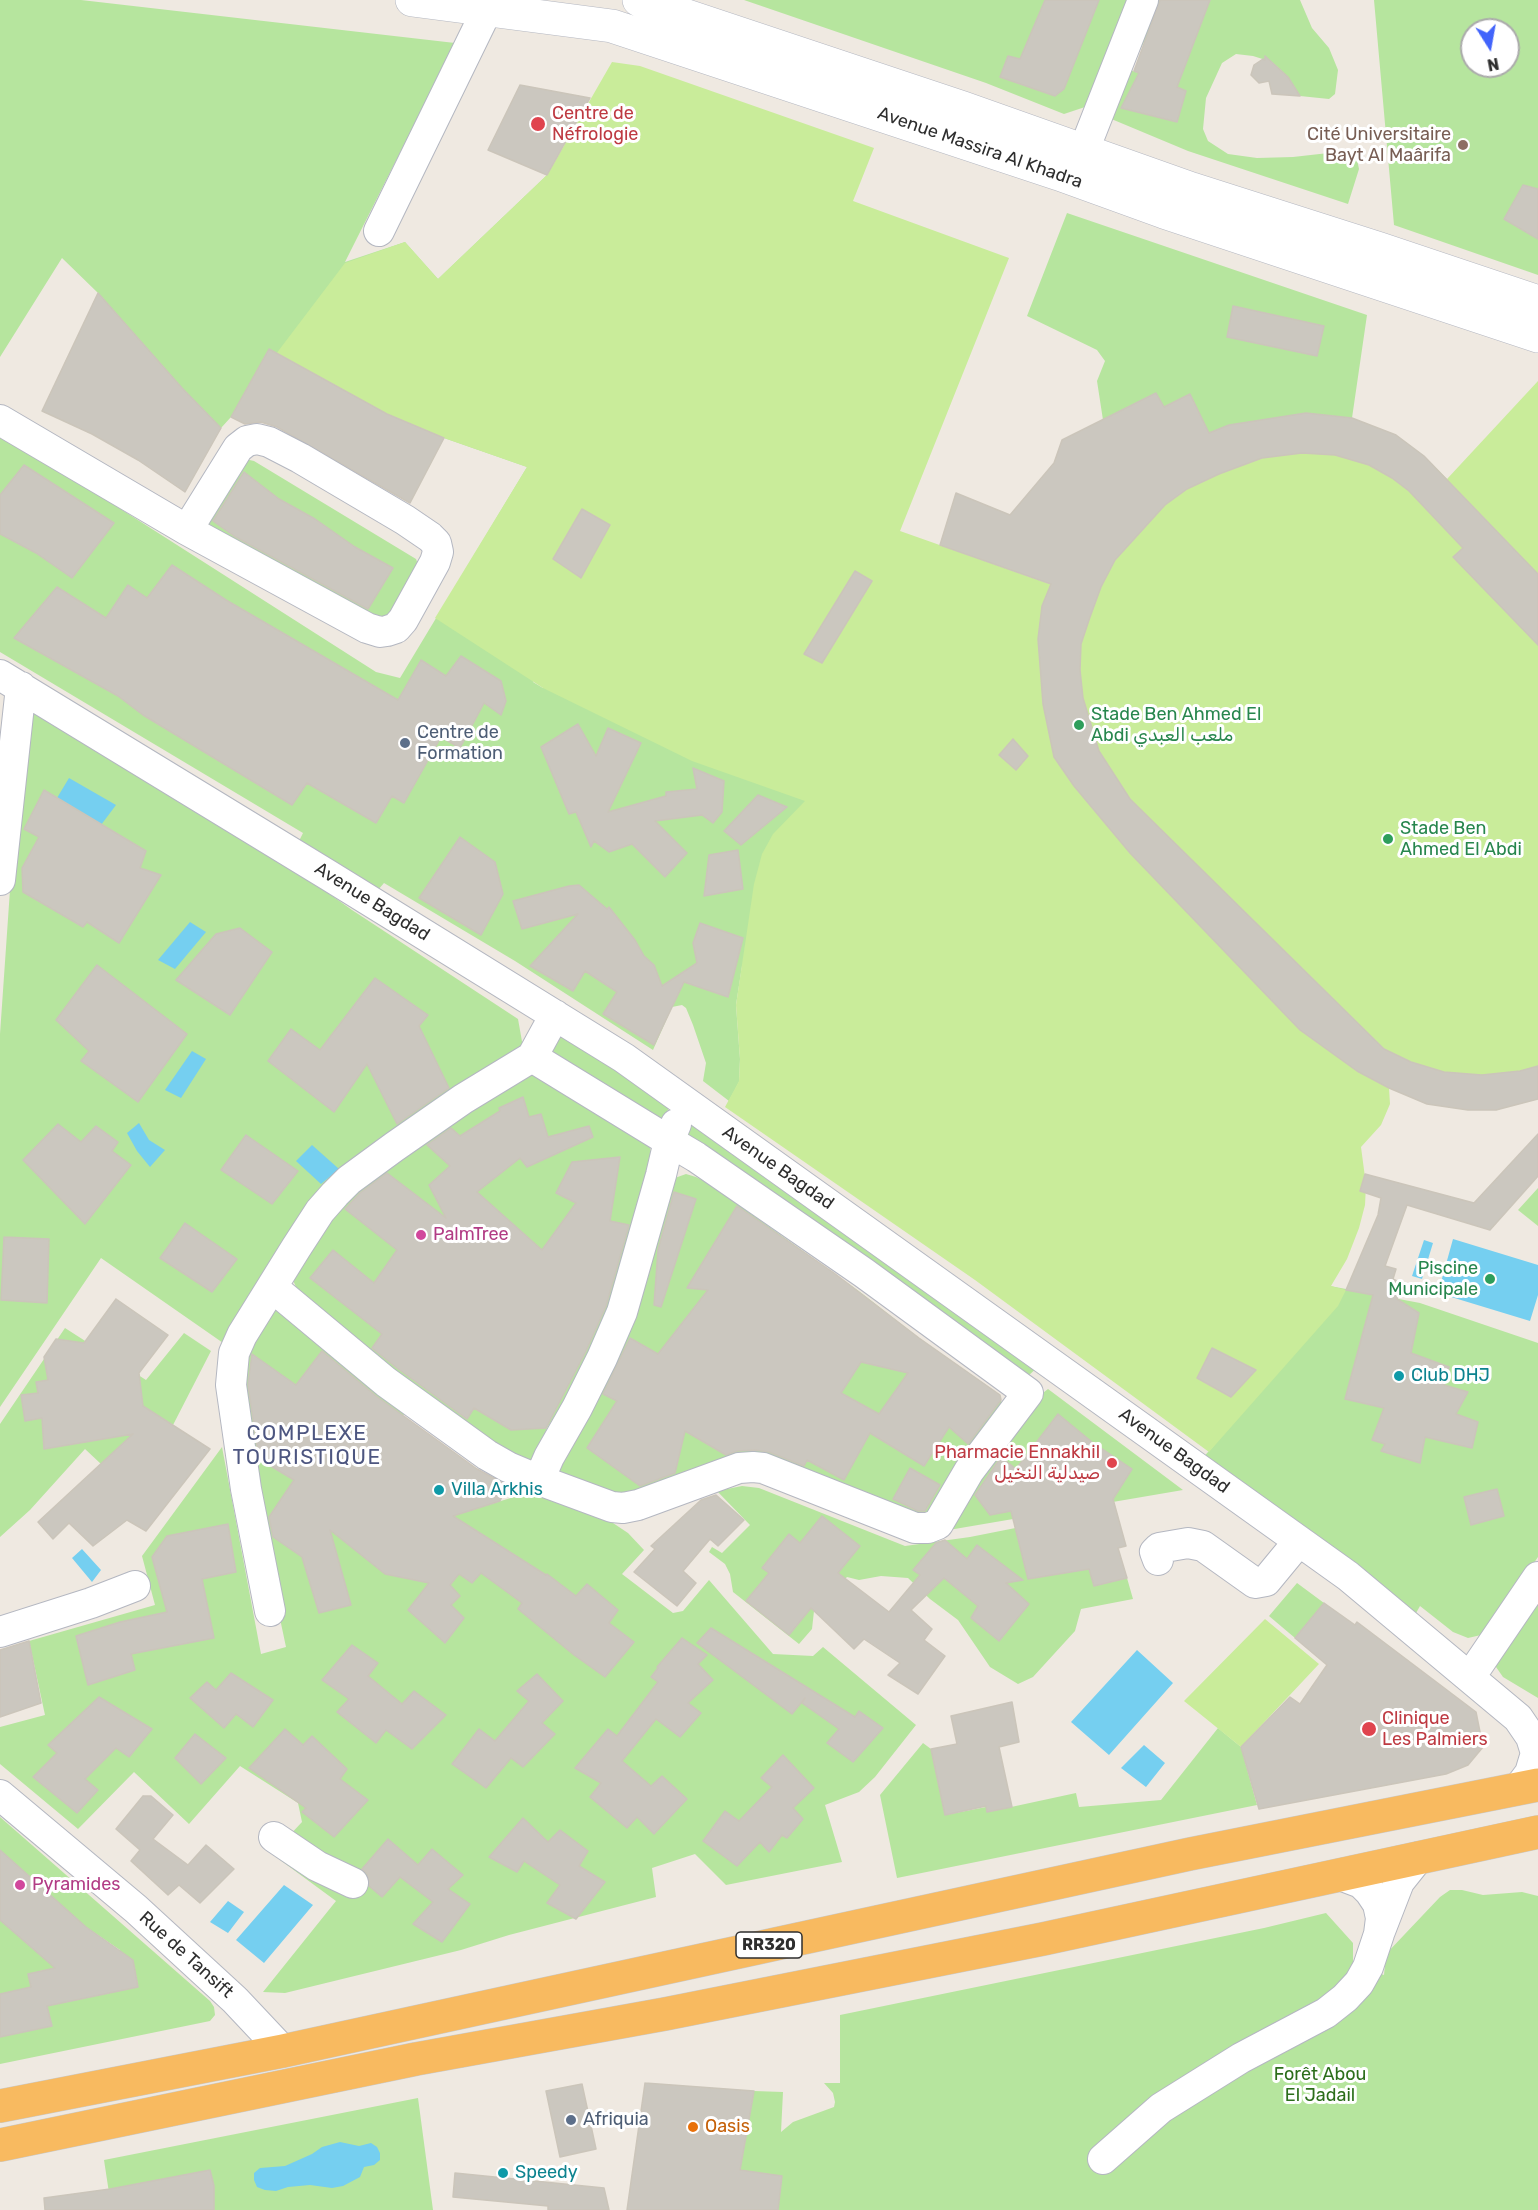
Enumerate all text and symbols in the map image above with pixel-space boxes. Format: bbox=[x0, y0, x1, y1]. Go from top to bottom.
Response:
north arrow bbox=[1460, 18, 1520, 78]
text: N bbox=[1486, 54, 1501, 75]
place label: Centre de Néfrologie bbox=[552, 103, 638, 146]
street label: Avenue Massira Al Khadra bbox=[875, 103, 1085, 193]
marker: Centre de Néfrologie bbox=[529, 115, 547, 133]
place label: Cité Universitaire Bayt Al Maârifa bbox=[1307, 124, 1451, 166]
marker: Cité Universitaire Bayt Al Maârifa bbox=[1456, 138, 1470, 152]
place label: Stade Ben Ahmed El Abdi ملعب العبدي bbox=[1091, 704, 1261, 746]
marker: Stade Ben Ahmed El Abdi ملعب العبدي bbox=[1072, 718, 1086, 732]
place label: Centre de Formation bbox=[417, 722, 503, 764]
marker: Centre de Formation bbox=[398, 736, 412, 750]
place label: Stade Ben Ahmed El Abdi bbox=[1400, 818, 1522, 860]
marker: Stade Ben Ahmed El Abdi bbox=[1381, 832, 1395, 846]
street label: Avenue Bagdad bbox=[311, 858, 433, 946]
street label: Avenue Bagdad bbox=[718, 1121, 838, 1215]
place label: PalmTree bbox=[433, 1224, 509, 1246]
marker: PalmTree bbox=[414, 1228, 428, 1242]
place label: Piscine Municipale bbox=[1388, 1258, 1478, 1300]
marker: Piscine Municipale bbox=[1483, 1272, 1497, 1286]
place label: Club DHJ bbox=[1411, 1365, 1490, 1387]
marker: Club DHJ bbox=[1392, 1369, 1406, 1383]
street label: Avenue Bagdad bbox=[1114, 1404, 1234, 1498]
district label: COMPLEXE TOURISTIQUE bbox=[232, 1421, 382, 1471]
place label: Pharmacie Ennakhil صيدلية النخيل bbox=[934, 1442, 1100, 1484]
marker: Pharmacie Ennakhil صيدلية النخيل bbox=[1105, 1456, 1119, 1470]
place label: Villa Arkhis bbox=[451, 1479, 543, 1501]
marker: Villa Arkhis bbox=[432, 1483, 446, 1497]
place label: Clinique Les Palmiers bbox=[1382, 1708, 1488, 1750]
marker: Clinique Les Palmiers bbox=[1360, 1720, 1378, 1738]
place label: Pyramides bbox=[32, 1874, 120, 1896]
marker: Pyramides bbox=[13, 1878, 27, 1892]
street label: Rue de Tansift bbox=[134, 1907, 238, 2003]
road number: RR320 bbox=[736, 1932, 802, 1958]
park label: Forêt Abou El Jadail bbox=[1274, 2064, 1366, 2106]
place label: Afriquia bbox=[583, 2109, 649, 2131]
marker: Afriquia bbox=[564, 2113, 578, 2127]
place label: Oasis bbox=[705, 2116, 750, 2138]
marker: Oasis bbox=[686, 2120, 700, 2134]
place label: Speedy bbox=[515, 2162, 578, 2184]
marker: Speedy bbox=[496, 2166, 510, 2180]

